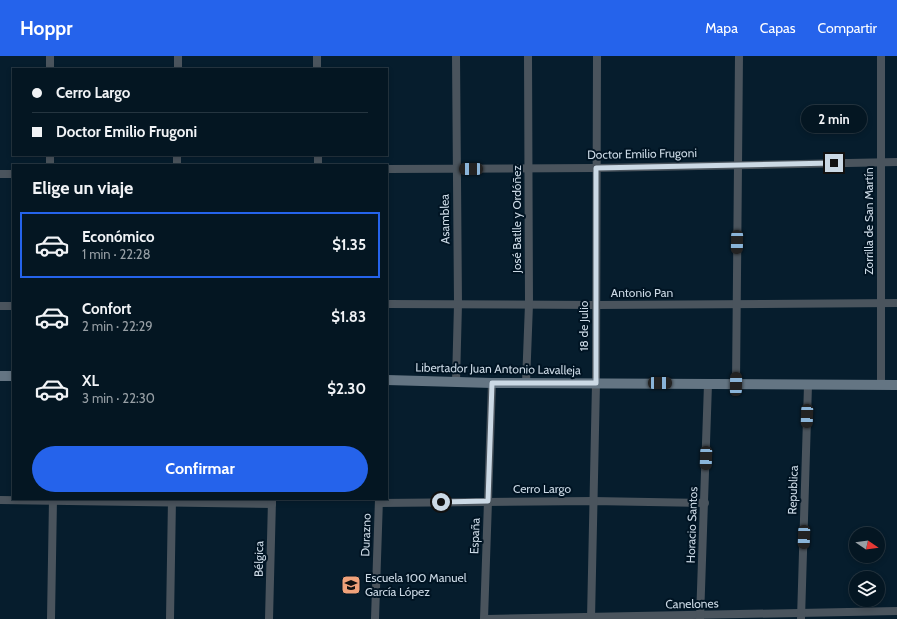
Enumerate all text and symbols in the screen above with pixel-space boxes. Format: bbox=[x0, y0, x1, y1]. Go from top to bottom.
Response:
text: Hoppr bbox=[20, 17, 72, 40]
text: Mapa bbox=[705, 19, 738, 37]
text: Capas bbox=[760, 19, 796, 37]
text: Compartir bbox=[818, 19, 877, 37]
text: Cerro Largo bbox=[56, 84, 130, 102]
callout: 2 min bbox=[801, 105, 867, 133]
text: 2 min bbox=[818, 111, 850, 127]
text: Doctor Emilio Frugoni bbox=[56, 123, 197, 141]
street label: Doctor Emilio Frugoni bbox=[587, 145, 697, 162]
route end bbox=[825, 154, 843, 172]
car bbox=[459, 163, 483, 175]
street label: José Batlle y Ordóñez bbox=[509, 165, 524, 274]
street label: Zorrilla de San Martín bbox=[861, 167, 876, 275]
text: Elige un viaje bbox=[32, 177, 133, 199]
street label: Asamblea bbox=[437, 194, 452, 244]
icon: car bbox=[34, 227, 70, 263]
text: Económico bbox=[82, 228, 154, 246]
car bbox=[731, 230, 743, 254]
text: $1.35 bbox=[332, 236, 366, 254]
text: 1 min · 22:28 bbox=[82, 246, 151, 262]
street label: Antonio Pan bbox=[611, 285, 673, 300]
icon: car bbox=[34, 299, 70, 335]
text: Confort bbox=[82, 300, 131, 318]
street label: 18 de Julio bbox=[576, 300, 591, 351]
text: $1.83 bbox=[331, 308, 366, 326]
text: 2 min · 22:29 bbox=[82, 318, 153, 334]
street label: Libertador Juan Antonio Lavalleja bbox=[415, 360, 581, 377]
icon: car bbox=[34, 371, 70, 407]
text: XL bbox=[82, 372, 99, 390]
car bbox=[730, 372, 742, 396]
car bbox=[648, 377, 672, 389]
text: $2.30 bbox=[327, 380, 366, 398]
text: 3 min · 22:30 bbox=[82, 390, 155, 406]
car bbox=[801, 404, 813, 428]
button: Confirmar bbox=[32, 446, 368, 492]
car bbox=[700, 446, 712, 470]
street label: Republica bbox=[784, 465, 801, 515]
street label: Cerro Largo bbox=[513, 481, 571, 496]
street label: Horacio Santos bbox=[683, 486, 700, 564]
route start bbox=[432, 493, 450, 511]
street label: Durazno bbox=[357, 513, 374, 557]
street label: España bbox=[466, 517, 483, 554]
car bbox=[798, 525, 810, 549]
north arrow bbox=[849, 527, 885, 563]
map controls bbox=[849, 527, 885, 607]
street label: Bélgica bbox=[251, 541, 266, 577]
place label: Escuela 100 Manuel García López bbox=[365, 570, 467, 599]
button: layers bbox=[849, 571, 885, 607]
school or university icon: Escuela 100 Manuel García López bbox=[340, 574, 362, 596]
street label: Canelones bbox=[665, 596, 719, 611]

